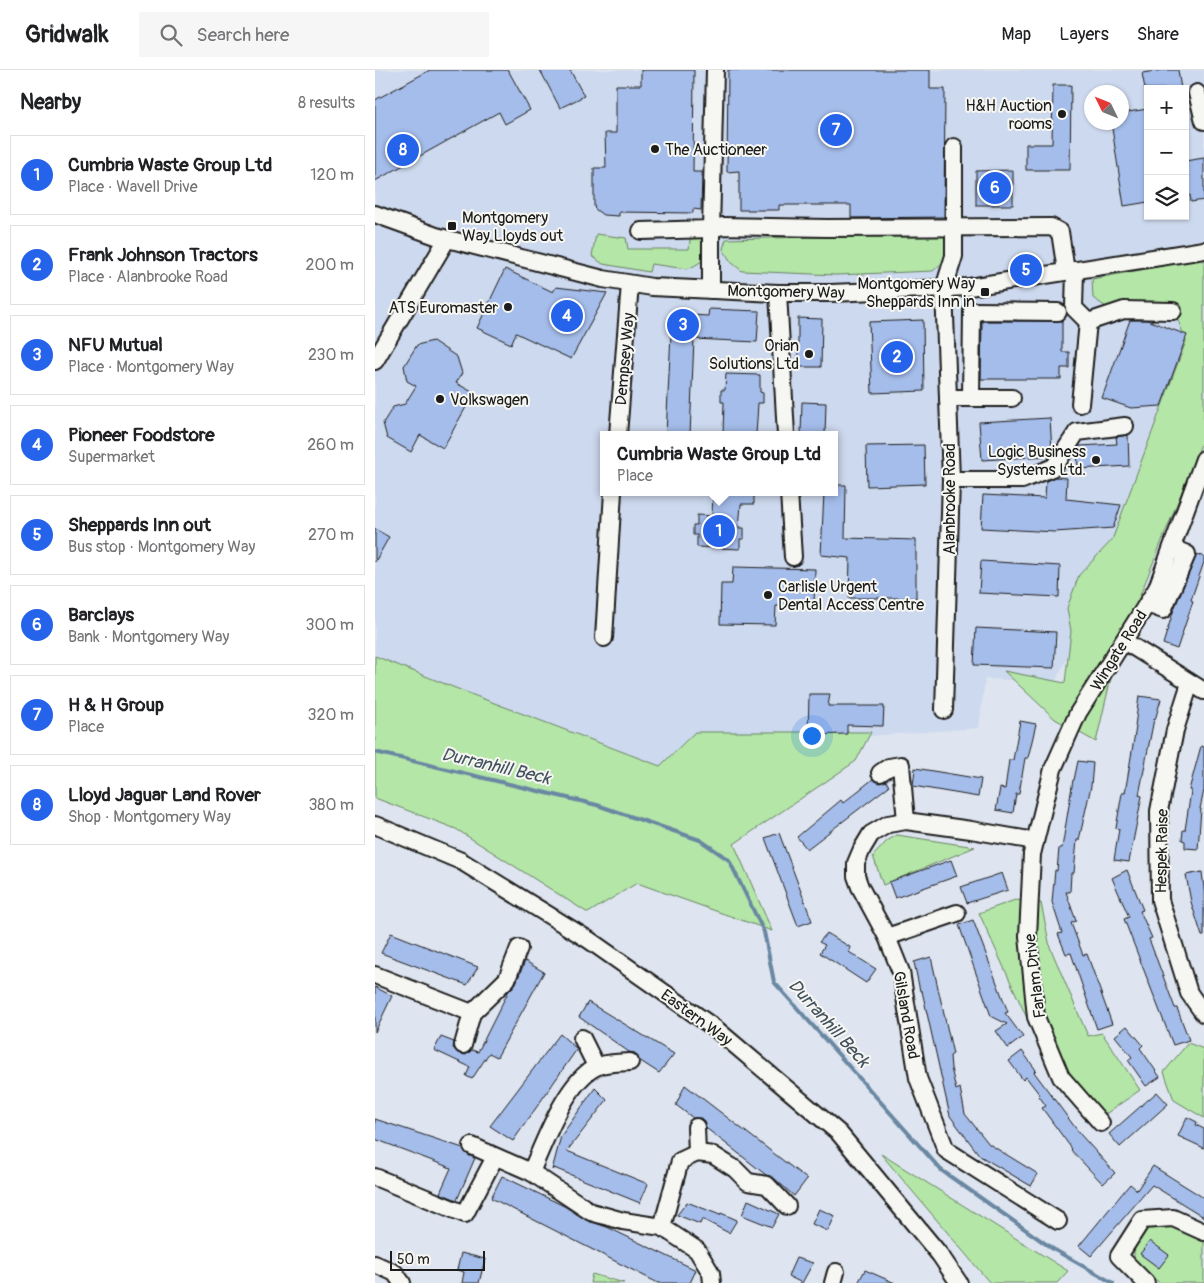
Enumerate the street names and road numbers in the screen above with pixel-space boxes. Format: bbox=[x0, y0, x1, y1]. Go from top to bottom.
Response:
street label: Montgomery Way bbox=[727, 281, 845, 303]
street label: Dempsey Way bbox=[611, 312, 639, 406]
street label: Alanbrooke Road bbox=[940, 443, 960, 555]
street label: Wingate Road bbox=[1086, 606, 1152, 695]
street label: Hespek Raise bbox=[1151, 808, 1173, 894]
street label: Farlam Drive bbox=[1020, 932, 1050, 1019]
street label: Gilsland Road bbox=[888, 970, 924, 1061]
street label: Eastern Way bbox=[657, 985, 736, 1051]

